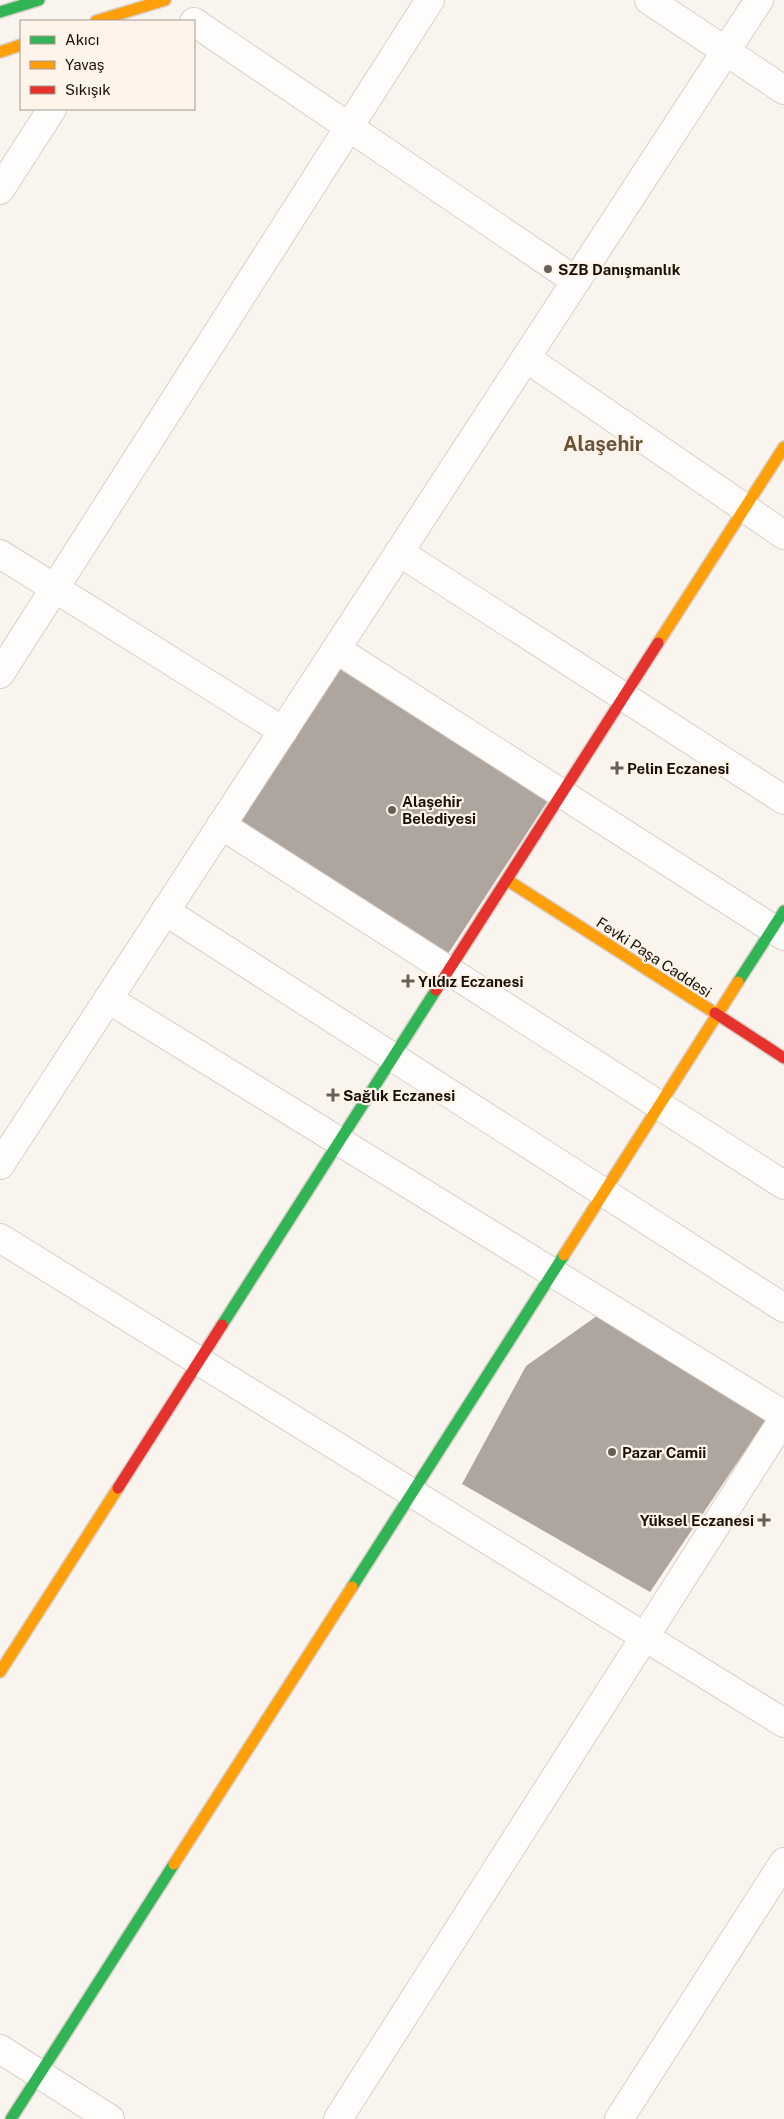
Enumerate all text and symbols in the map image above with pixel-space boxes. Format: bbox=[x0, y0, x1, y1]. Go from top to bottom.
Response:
legend bbox=[20, 20, 195, 110]
text: Akıcı bbox=[65, 31, 99, 48]
text: Yavaş bbox=[65, 56, 104, 73]
text: Sıkışık bbox=[65, 81, 111, 98]
place label: SZB Danışmanlık bbox=[558, 261, 681, 278]
marker: SZB Danışmanlık bbox=[542, 263, 554, 275]
district label: Alaşehir bbox=[563, 432, 643, 456]
place label: Pelin Eczanesi bbox=[627, 760, 729, 777]
marker: Pelin Eczanesi bbox=[611, 762, 623, 774]
place label: Alaşehir Belediyesi bbox=[402, 793, 476, 827]
marker: Alaşehir Belediyesi bbox=[386, 804, 398, 816]
street label: Fevki Paşa Caddesi bbox=[593, 913, 715, 1001]
place label: Yıldız Eczanesi bbox=[418, 973, 523, 990]
marker: Yıldız Eczanesi bbox=[402, 975, 414, 987]
place label: Sağlık Eczanesi bbox=[343, 1087, 455, 1104]
marker: Sağlık Eczanesi bbox=[327, 1089, 339, 1101]
place label: Pazar Camii bbox=[622, 1444, 706, 1461]
marker: Pazar Camii bbox=[606, 1446, 618, 1458]
place label: Yüksel Eczanesi bbox=[640, 1512, 754, 1529]
marker: Yüksel Eczanesi bbox=[758, 1514, 770, 1526]

